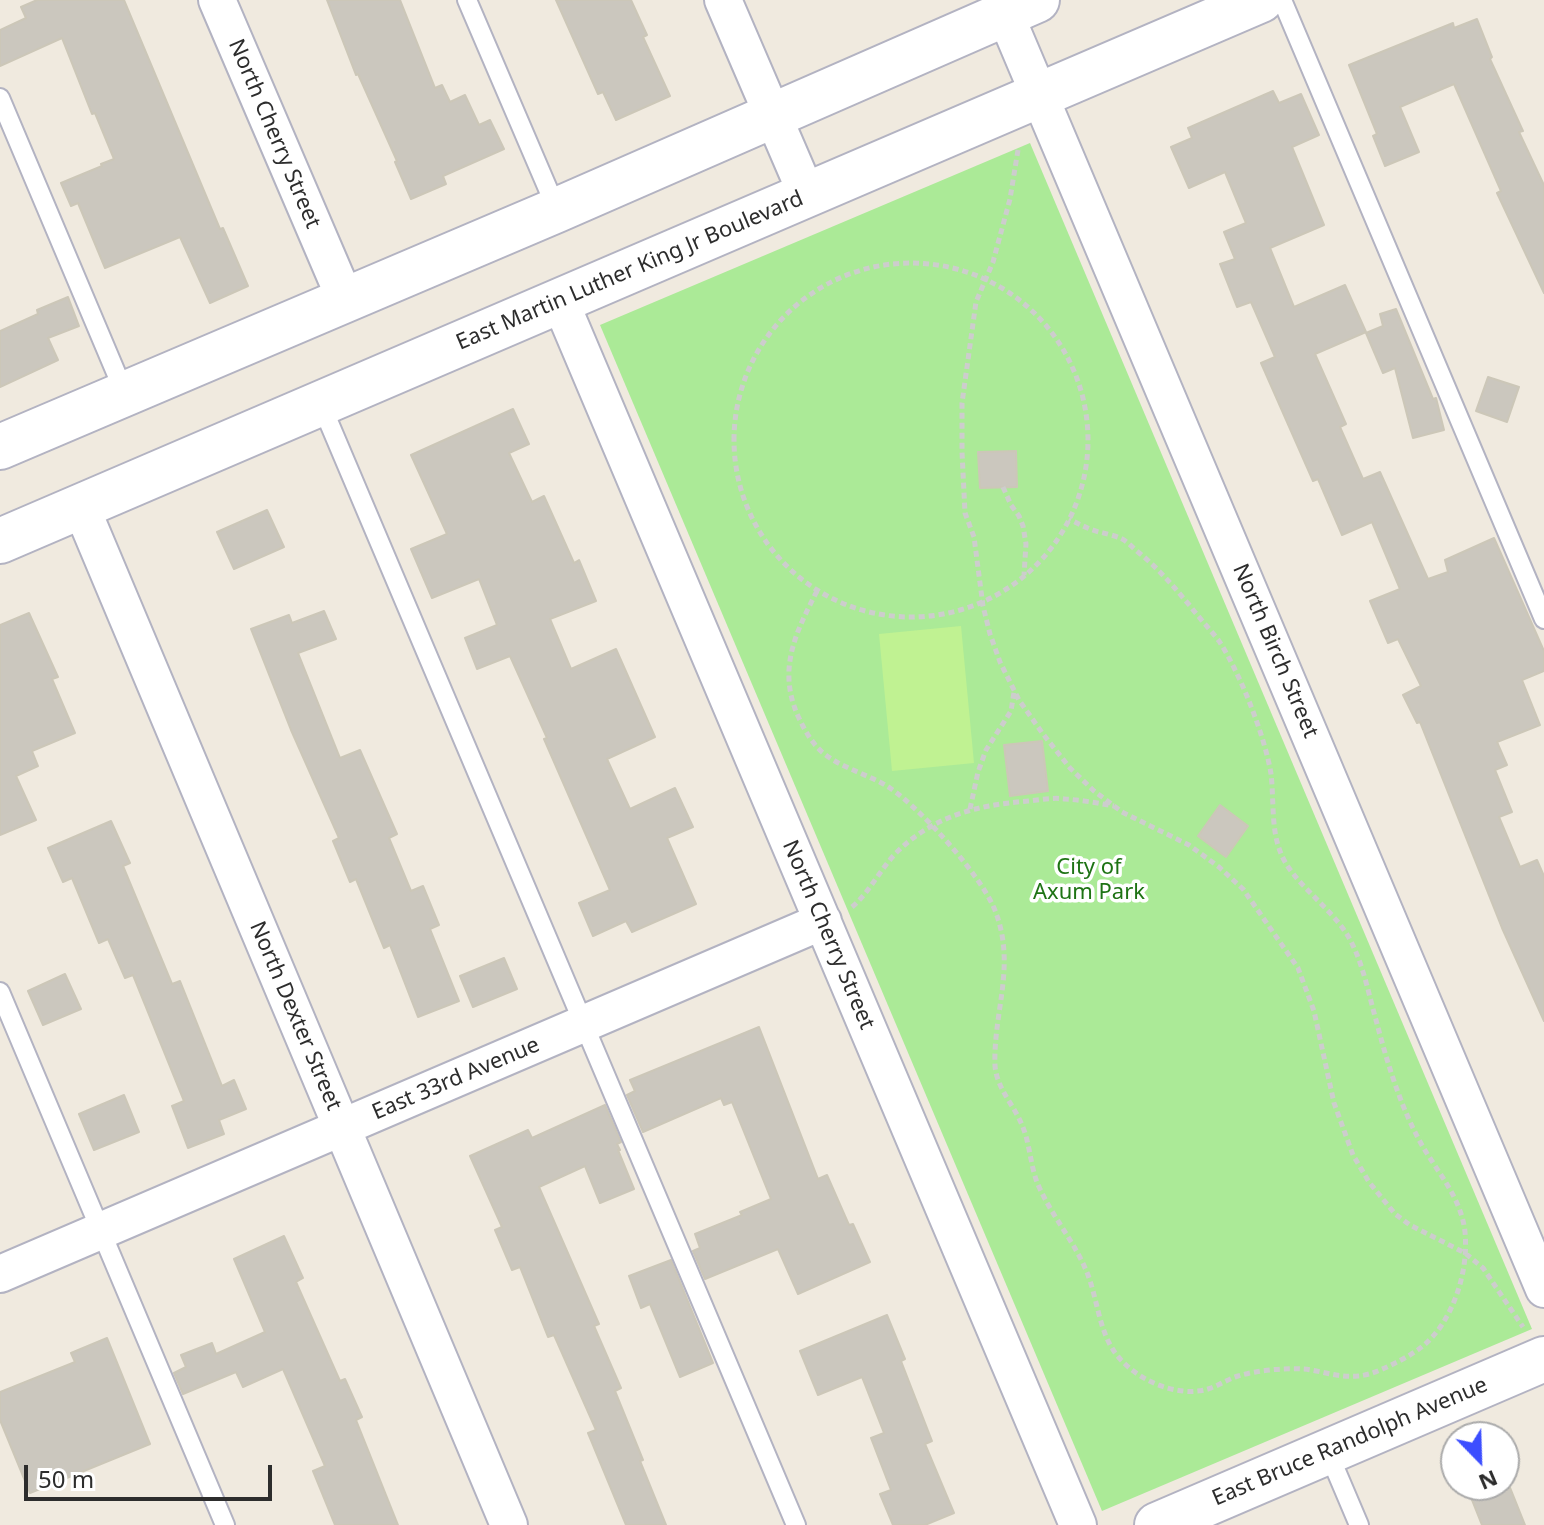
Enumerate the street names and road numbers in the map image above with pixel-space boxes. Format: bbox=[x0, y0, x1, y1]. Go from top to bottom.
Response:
street label: North Cherry Street bbox=[222, 35, 326, 233]
street label: East Martin Luther King Jr Boulevard bbox=[452, 186, 808, 356]
street label: North Birch Street bbox=[1226, 560, 1324, 742]
street label: North Cherry Street bbox=[776, 836, 880, 1034]
street label: North Dexter Street bbox=[243, 918, 347, 1114]
street label: East 33rd Avenue bbox=[368, 1032, 544, 1126]
street label: East Bruce Randolph Avenue bbox=[1208, 1372, 1492, 1512]

